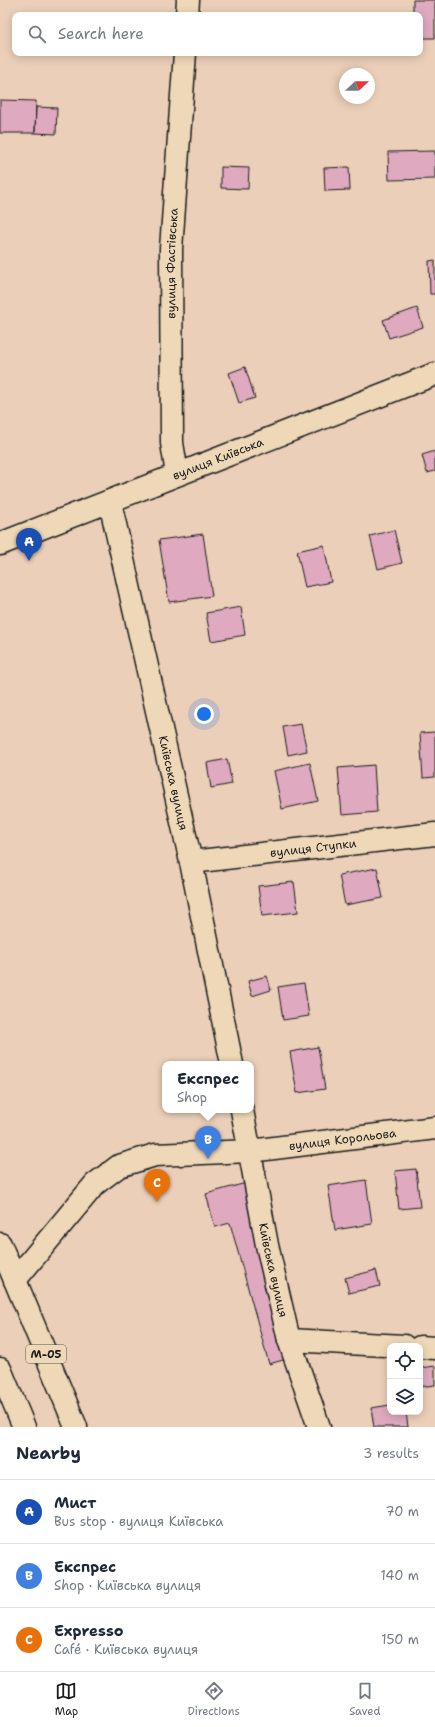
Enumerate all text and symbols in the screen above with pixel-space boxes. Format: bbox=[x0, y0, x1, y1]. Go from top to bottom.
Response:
search box bbox=[12, 12, 423, 56]
icon: search bbox=[26, 23, 48, 45]
text: Search here bbox=[58, 24, 144, 44]
north arrow bbox=[339, 68, 375, 104]
street label: вулиця Фастівська bbox=[163, 207, 182, 319]
street label: вулиця Київська bbox=[170, 434, 266, 484]
pin: A bbox=[16, 528, 42, 561]
your location bbox=[194, 704, 214, 724]
street label: Київська вулиця bbox=[155, 734, 192, 832]
street label: вулиця Ступки bbox=[269, 835, 357, 861]
popup bbox=[162, 1061, 254, 1113]
text: Експрес bbox=[177, 1069, 239, 1089]
text: Shop bbox=[177, 1089, 207, 1106]
street label: вулиця Корольова bbox=[288, 1125, 398, 1154]
pin: B bbox=[195, 1126, 221, 1159]
pin: C bbox=[144, 1169, 170, 1202]
street label: Київська вулиця bbox=[255, 1221, 291, 1319]
map controls bbox=[387, 1343, 423, 1415]
button: locate bbox=[387, 1343, 423, 1379]
road number: М-05 bbox=[26, 1345, 66, 1363]
button: layers bbox=[387, 1379, 423, 1415]
text: Nearby bbox=[16, 1442, 81, 1464]
text: 3 results bbox=[363, 1445, 419, 1462]
text: Мист bbox=[54, 1493, 96, 1513]
text: A bbox=[24, 1503, 34, 1520]
text: 70 m bbox=[385, 1503, 419, 1520]
text: Bus stop · вулиця Київська bbox=[54, 1513, 223, 1530]
text: Експрес bbox=[54, 1557, 116, 1577]
text: B bbox=[25, 1567, 33, 1584]
text: 140 m bbox=[380, 1567, 419, 1584]
text: Shop · Київська вулиця bbox=[54, 1577, 201, 1594]
text: Expresso bbox=[54, 1621, 124, 1641]
text: C bbox=[25, 1631, 33, 1648]
text: 150 m bbox=[381, 1631, 419, 1648]
text: Café · Київська вулиця bbox=[54, 1641, 198, 1658]
tab: Map bbox=[55, 1680, 78, 1719]
tab: Directions bbox=[187, 1680, 240, 1719]
tab: Saved bbox=[349, 1680, 380, 1719]

